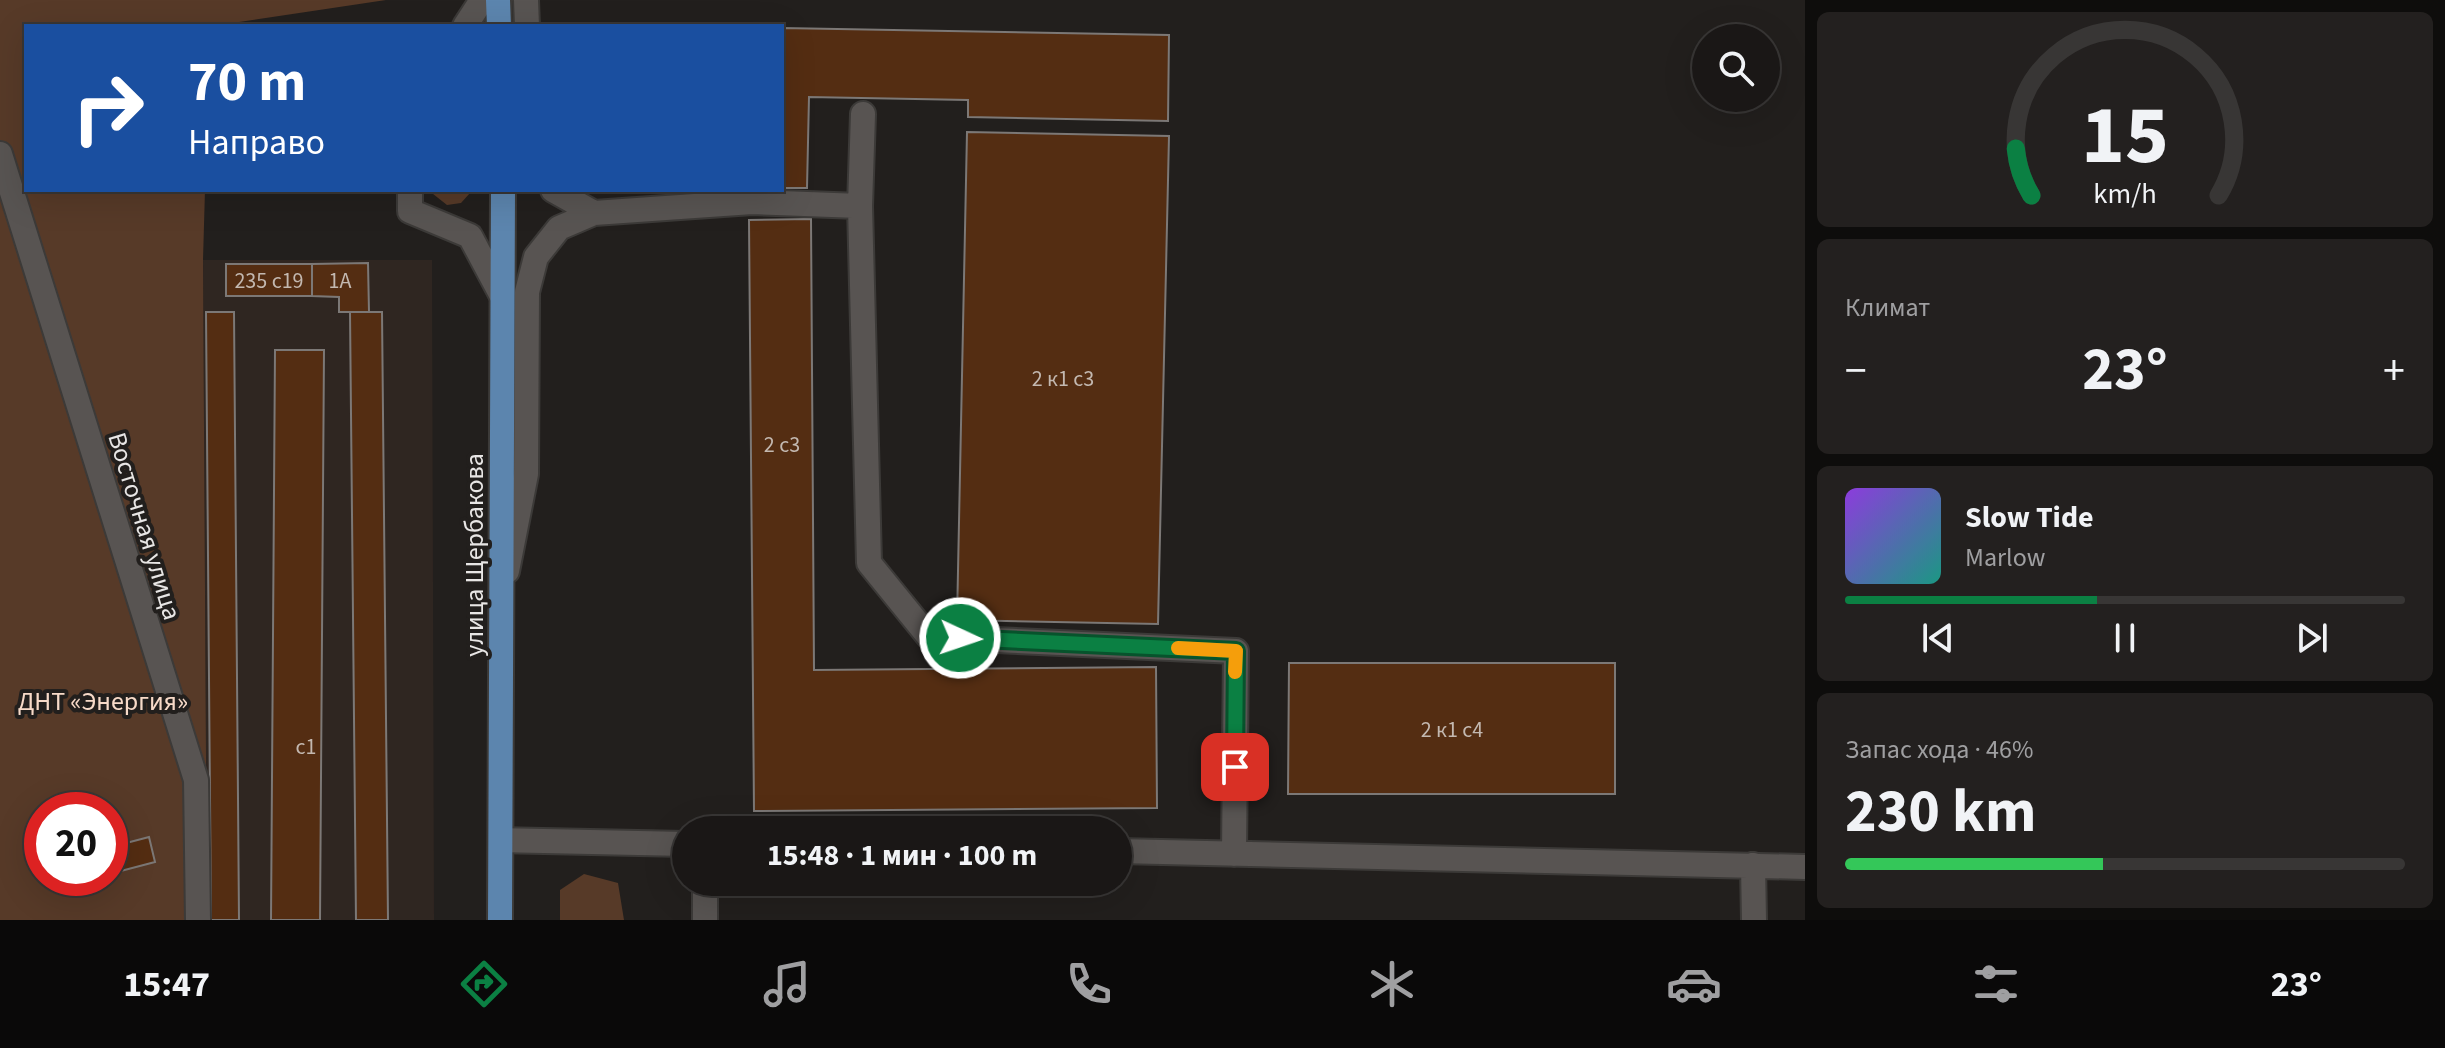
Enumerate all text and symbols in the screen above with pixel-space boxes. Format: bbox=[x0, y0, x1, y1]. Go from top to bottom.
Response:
map controls bbox=[1692, 24, 1780, 112]
button: search bbox=[1692, 24, 1780, 112]
text: 70 m bbox=[188, 43, 306, 122]
icon: right bbox=[56, 56, 160, 160]
text: 15 bbox=[2081, 76, 2169, 194]
text: Направо bbox=[188, 117, 325, 168]
text: km/h bbox=[2093, 174, 2157, 214]
house number: 235 с19 bbox=[234, 265, 304, 297]
house number: 1А bbox=[329, 265, 351, 297]
text: Климат bbox=[1845, 289, 1930, 326]
text: 23° bbox=[2082, 328, 2168, 413]
text: − bbox=[1845, 340, 1867, 403]
text: + bbox=[2383, 340, 2405, 403]
house number: 2 к1 с3 bbox=[1032, 363, 1094, 395]
street label: Восточная улица bbox=[98, 428, 191, 625]
house number: 2 с3 bbox=[764, 429, 800, 461]
street label: улица Щербакова bbox=[456, 453, 493, 657]
text: Slow Tide bbox=[1965, 496, 2094, 539]
text: Marlow bbox=[1965, 539, 2045, 576]
position arrow bbox=[918, 596, 1002, 680]
icon: previous bbox=[1916, 616, 1960, 660]
icon: pause bbox=[2103, 616, 2147, 660]
icon: next bbox=[2290, 616, 2334, 660]
park label: ДНТ «Энергия» bbox=[18, 683, 188, 720]
house number: 2 к1 с4 bbox=[1421, 714, 1483, 746]
house number: с1 bbox=[296, 731, 316, 763]
text: Запас хода · 46% bbox=[1845, 731, 2033, 768]
pin bbox=[1201, 733, 1269, 801]
icon: arrive bbox=[1213, 745, 1257, 789]
text: 230 km bbox=[1845, 770, 2036, 855]
speed limit sign: 20 bbox=[24, 792, 128, 896]
text: 15:48 · 1 мин · 100 m bbox=[767, 834, 1037, 877]
icon: directions bbox=[456, 956, 512, 1012]
icon: music bbox=[759, 956, 815, 1012]
icon: phone bbox=[1061, 956, 1117, 1012]
icon: climate bbox=[1364, 956, 1420, 1012]
icon: car bbox=[1666, 956, 1722, 1012]
icon: filters bbox=[1968, 956, 2024, 1012]
text: 15:47 bbox=[123, 959, 210, 1010]
text: 23° bbox=[2271, 959, 2322, 1010]

